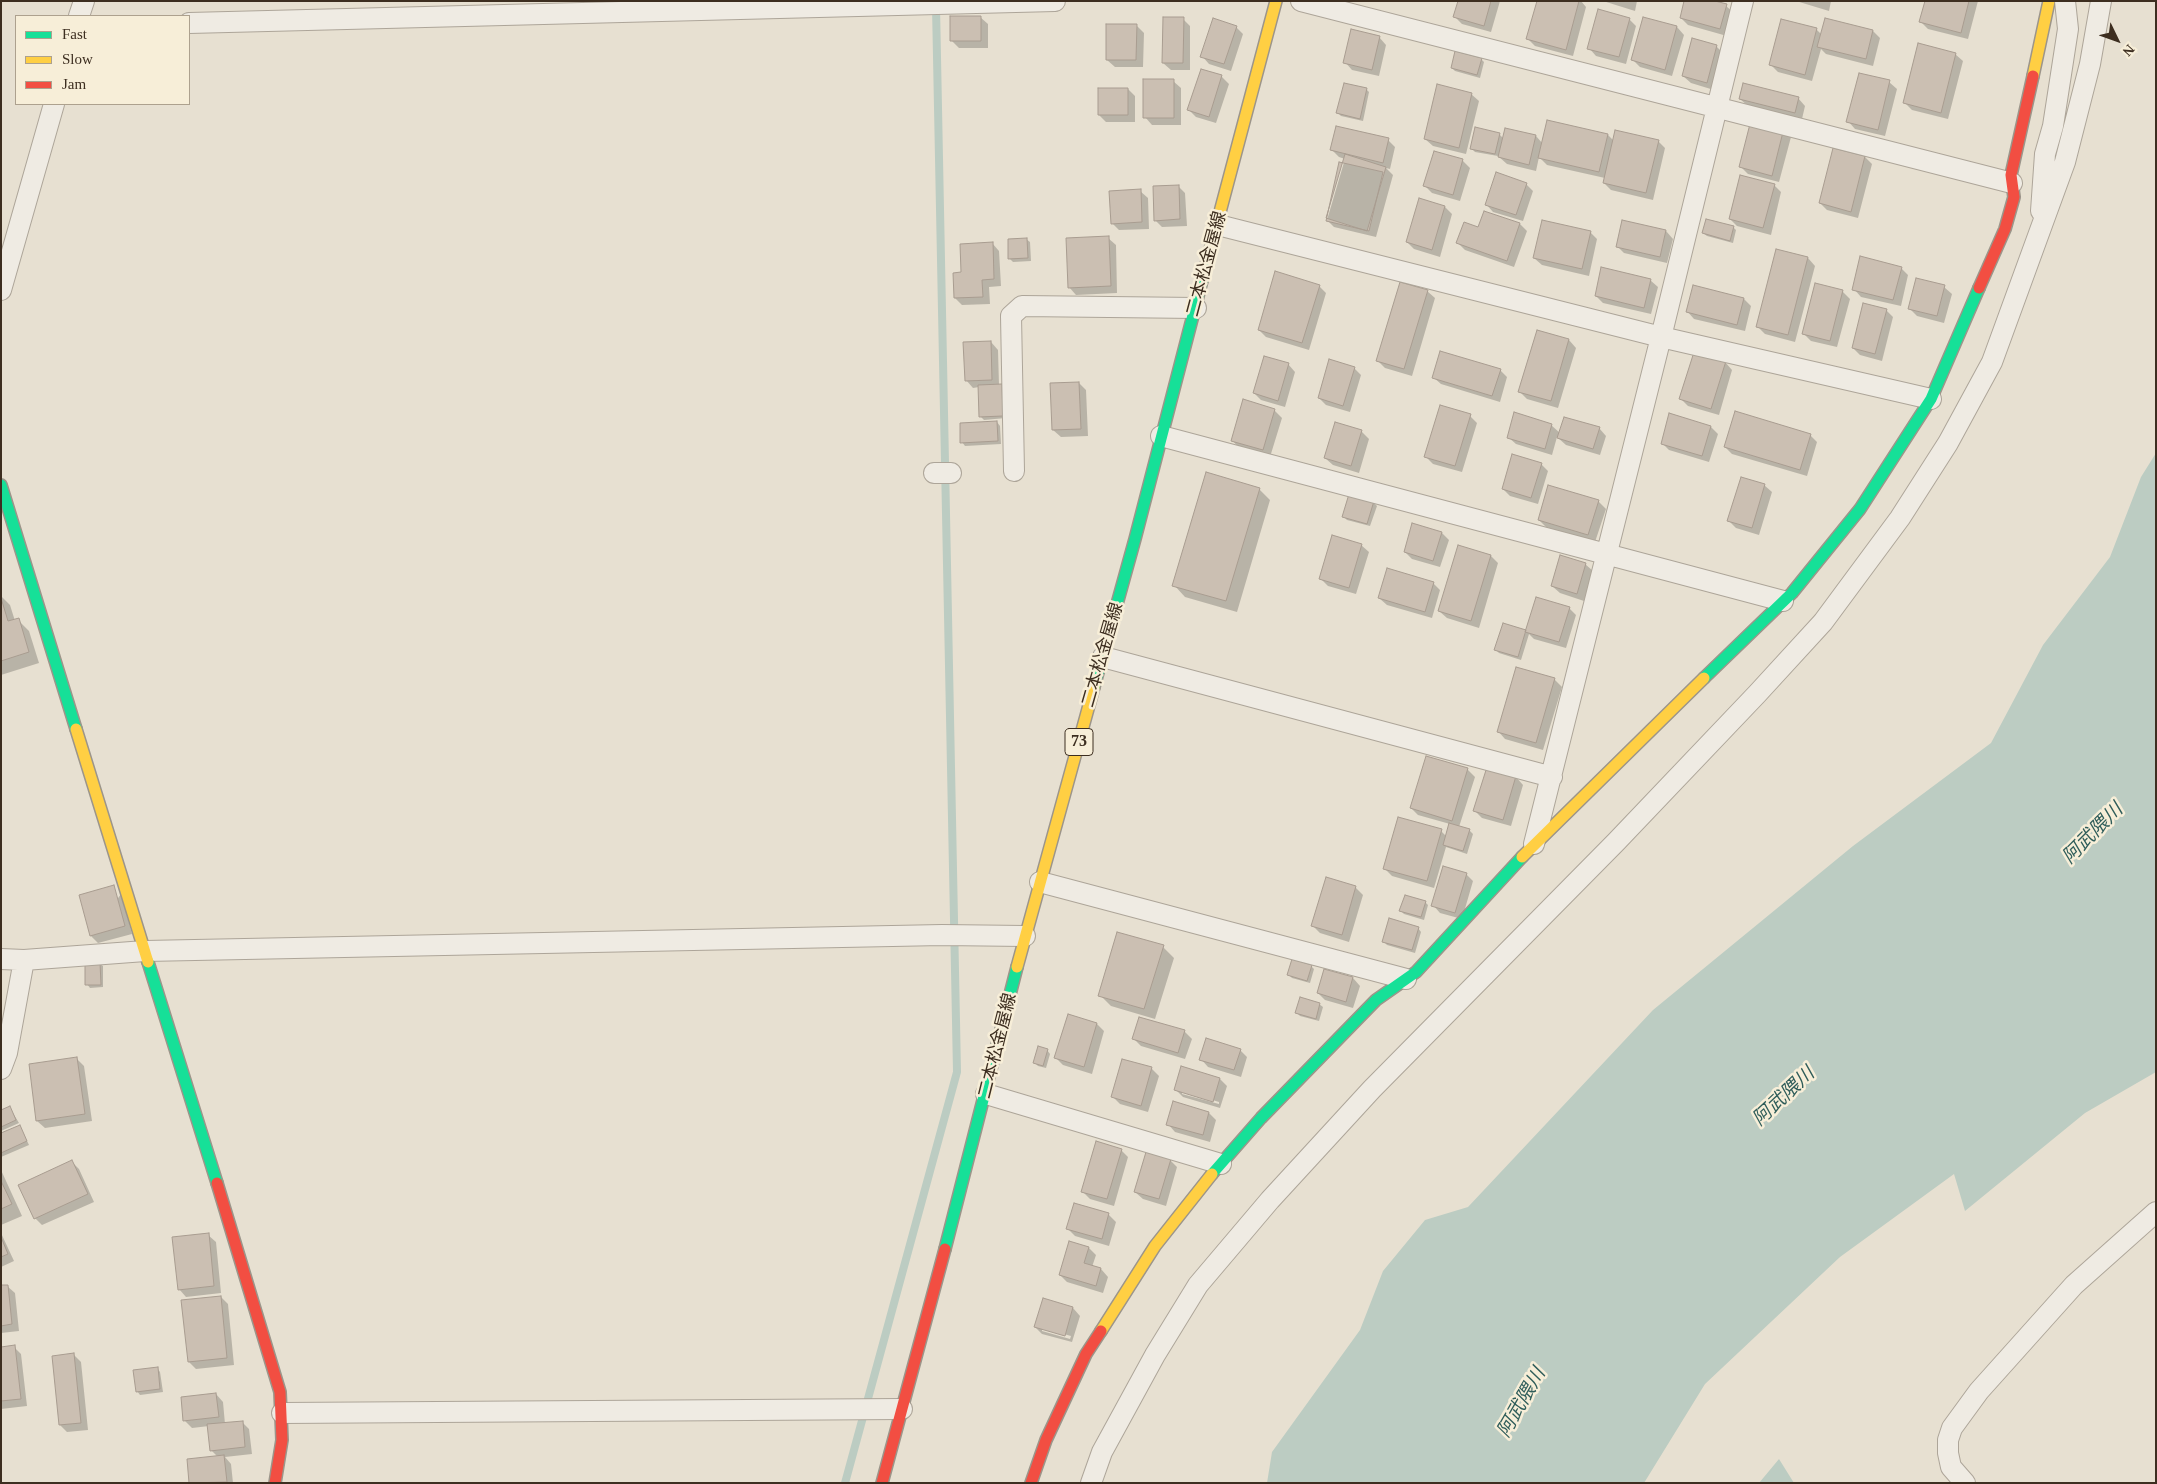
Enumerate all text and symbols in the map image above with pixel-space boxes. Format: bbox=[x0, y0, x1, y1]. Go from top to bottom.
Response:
legend bbox=[15, 15, 190, 105]
north arrow bbox=[2092, 15, 2142, 65]
text: Fast bbox=[62, 26, 87, 42]
text: N bbox=[2120, 42, 2137, 59]
text: Slow bbox=[62, 51, 93, 67]
text: Jam bbox=[62, 76, 86, 92]
street label: 二本松金屋線 bbox=[1183, 209, 1231, 319]
street label: 二本松金屋線 bbox=[1078, 600, 1128, 710]
road number: 73 bbox=[1065, 729, 1093, 756]
water label: 阿武隈川 bbox=[2058, 799, 2128, 869]
street label: 二本松金屋線 bbox=[974, 991, 1022, 1101]
water label: 阿武隈川 bbox=[1748, 1063, 1820, 1131]
water label: 阿武隈川 bbox=[1493, 1364, 1551, 1442]

